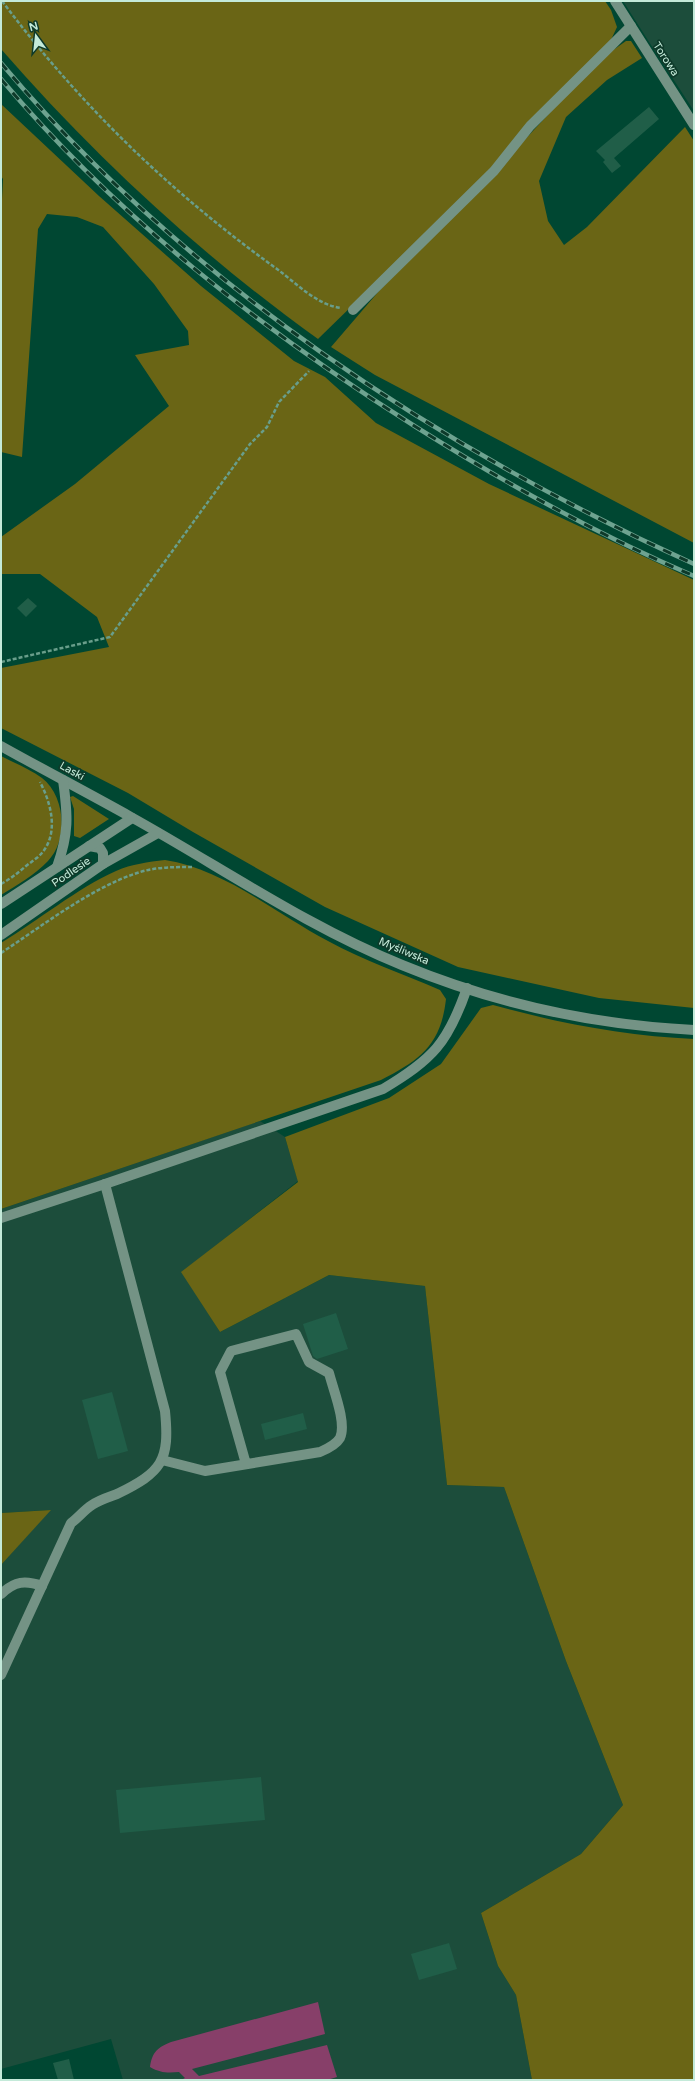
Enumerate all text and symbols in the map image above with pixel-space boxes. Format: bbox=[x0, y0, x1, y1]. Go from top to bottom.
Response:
north arrow bbox=[16, 16, 56, 56]
text: N bbox=[28, 19, 39, 34]
street label: Torowa bbox=[650, 39, 682, 79]
street label: Laski bbox=[57, 759, 87, 783]
street label: Podlesie bbox=[49, 854, 93, 890]
street label: Myśliwska bbox=[377, 935, 431, 967]

